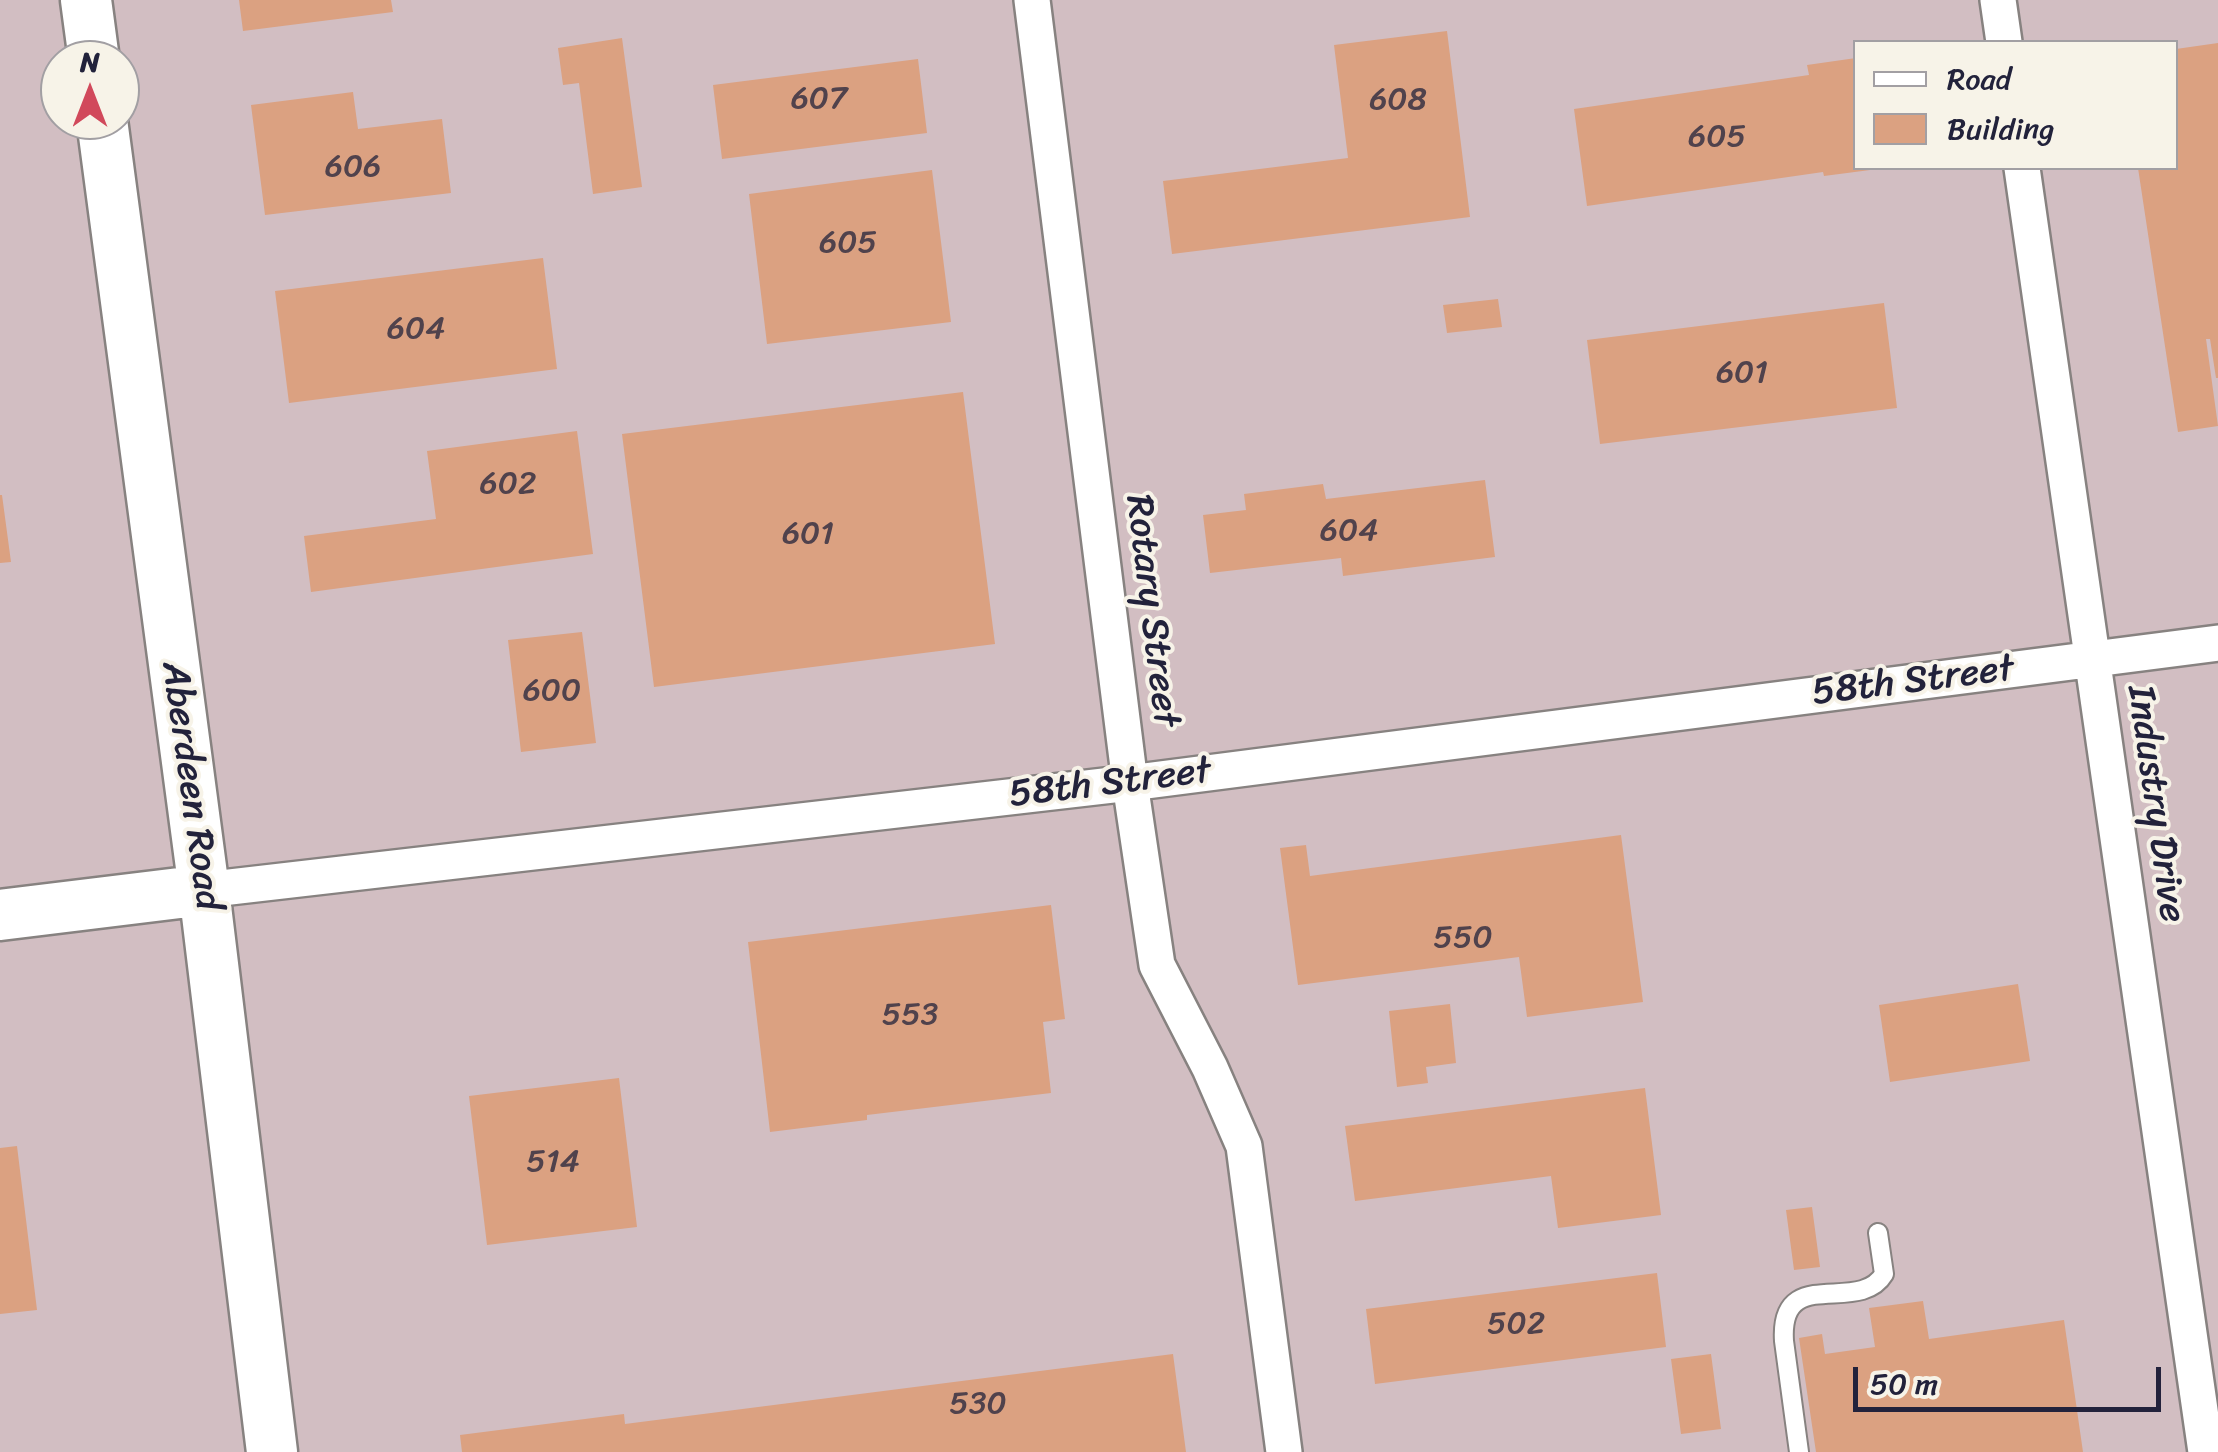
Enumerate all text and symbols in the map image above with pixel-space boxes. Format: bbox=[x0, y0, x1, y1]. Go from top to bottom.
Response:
text: N bbox=[80, 37, 100, 86]
north arrow bbox=[40, 40, 140, 140]
legend bbox=[1853, 40, 2178, 170]
text: Road bbox=[1947, 52, 2011, 106]
house number: 607 bbox=[791, 81, 847, 119]
house number: 608 bbox=[1369, 82, 1427, 120]
text: Building bbox=[1947, 102, 2054, 156]
house number: 605 bbox=[1688, 119, 1746, 157]
house number: 606 bbox=[325, 149, 381, 187]
house number: 605 bbox=[819, 225, 877, 263]
house number: 604 bbox=[387, 311, 445, 349]
house number: 601 bbox=[1716, 355, 1768, 393]
house number: 602 bbox=[480, 466, 536, 504]
street label: Rotary Street bbox=[1114, 492, 1188, 730]
house number: 604 bbox=[1320, 513, 1378, 551]
house number: 601 bbox=[782, 516, 834, 554]
street label: 58th Street bbox=[1809, 647, 2017, 717]
street label: Aberdeen Road bbox=[150, 659, 230, 913]
house number: 600 bbox=[523, 673, 581, 711]
street label: Industry Drive bbox=[2116, 682, 2194, 926]
street label: 58th Street bbox=[1006, 749, 1214, 819]
house number: 550 bbox=[1433, 920, 1493, 958]
house number: 553 bbox=[882, 997, 938, 1035]
house number: 514 bbox=[526, 1144, 580, 1182]
house number: 502 bbox=[1487, 1306, 1545, 1344]
scale bar bbox=[1858, 1347, 2166, 1409]
text: 50 m bbox=[1870, 1357, 1938, 1411]
house number: 530 bbox=[949, 1386, 1007, 1424]

